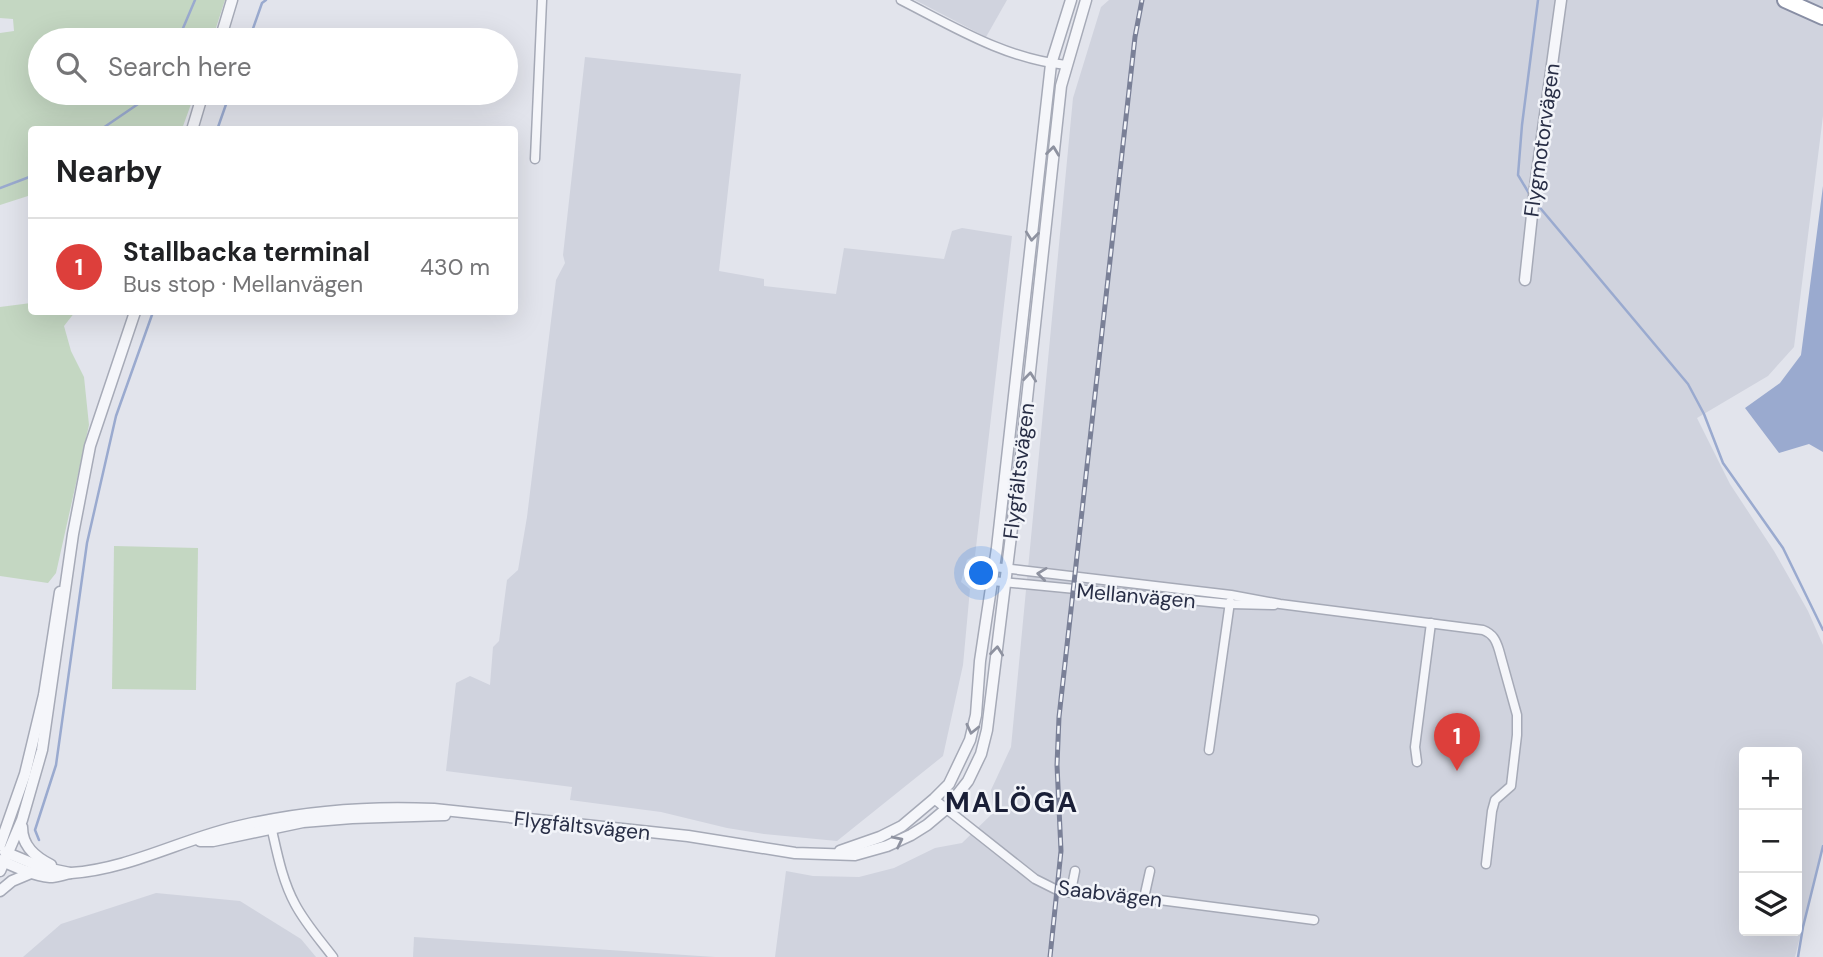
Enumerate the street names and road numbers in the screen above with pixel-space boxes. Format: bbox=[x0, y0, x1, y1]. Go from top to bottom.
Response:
street label: Flygmotorvägen bbox=[1517, 61, 1567, 219]
street label: Flygfältsvägen bbox=[997, 401, 1041, 541]
street label: Mellanvägen bbox=[1075, 577, 1197, 615]
street label: Flygfältsvägen bbox=[512, 805, 652, 847]
street label: Saabvägen bbox=[1056, 874, 1164, 914]

